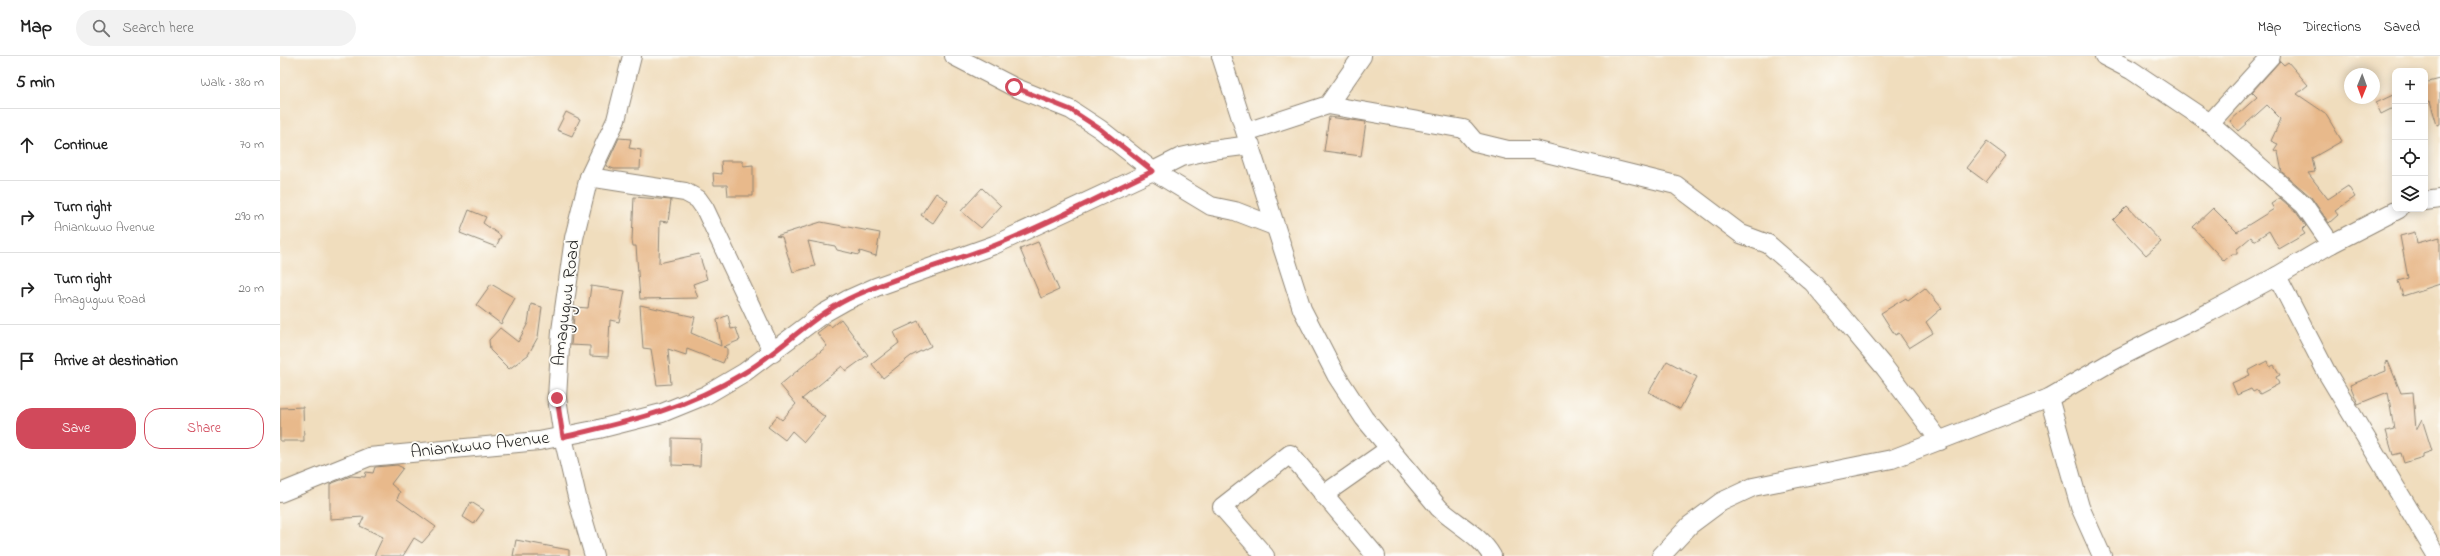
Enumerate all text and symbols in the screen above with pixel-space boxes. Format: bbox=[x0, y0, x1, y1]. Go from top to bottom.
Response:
search box bbox=[76, 10, 356, 46]
text: Map bbox=[20, 14, 52, 41]
icon: search bbox=[90, 17, 112, 39]
text: Search here bbox=[122, 17, 194, 39]
text: Map bbox=[2258, 17, 2281, 38]
text: Directions bbox=[2303, 17, 2361, 38]
text: Saved bbox=[2383, 17, 2420, 38]
north arrow bbox=[2344, 68, 2380, 104]
map controls bbox=[2392, 68, 2428, 212]
button: + bbox=[2392, 68, 2428, 104]
text: 5 min bbox=[16, 70, 55, 95]
text: Walk · 380 m bbox=[201, 73, 264, 92]
route start bbox=[1005, 78, 1023, 96]
button: − bbox=[2392, 104, 2428, 140]
icon: ahead bbox=[16, 134, 38, 156]
text: Continue bbox=[54, 134, 108, 156]
text: 70 m bbox=[240, 135, 264, 154]
button: locate bbox=[2392, 140, 2428, 176]
button: layers bbox=[2392, 176, 2428, 212]
text: Turn right bbox=[54, 196, 112, 218]
icon: right bbox=[16, 206, 38, 228]
text: 290 m bbox=[235, 207, 264, 226]
text: Aniankwuo Avenue bbox=[54, 218, 155, 237]
street label: Amagugwu Road bbox=[546, 238, 589, 368]
text: Turn right bbox=[54, 268, 112, 290]
icon: right bbox=[16, 278, 38, 300]
text: 20 m bbox=[239, 279, 264, 298]
text: Amagugwu Road bbox=[54, 290, 146, 309]
icon: arrive bbox=[16, 350, 38, 372]
text: Arrive at destination bbox=[54, 350, 178, 372]
route end bbox=[548, 389, 566, 407]
button: Save bbox=[16, 408, 136, 449]
button: Share bbox=[144, 408, 264, 449]
street label: Aniankwuo Avenue bbox=[409, 426, 552, 466]

